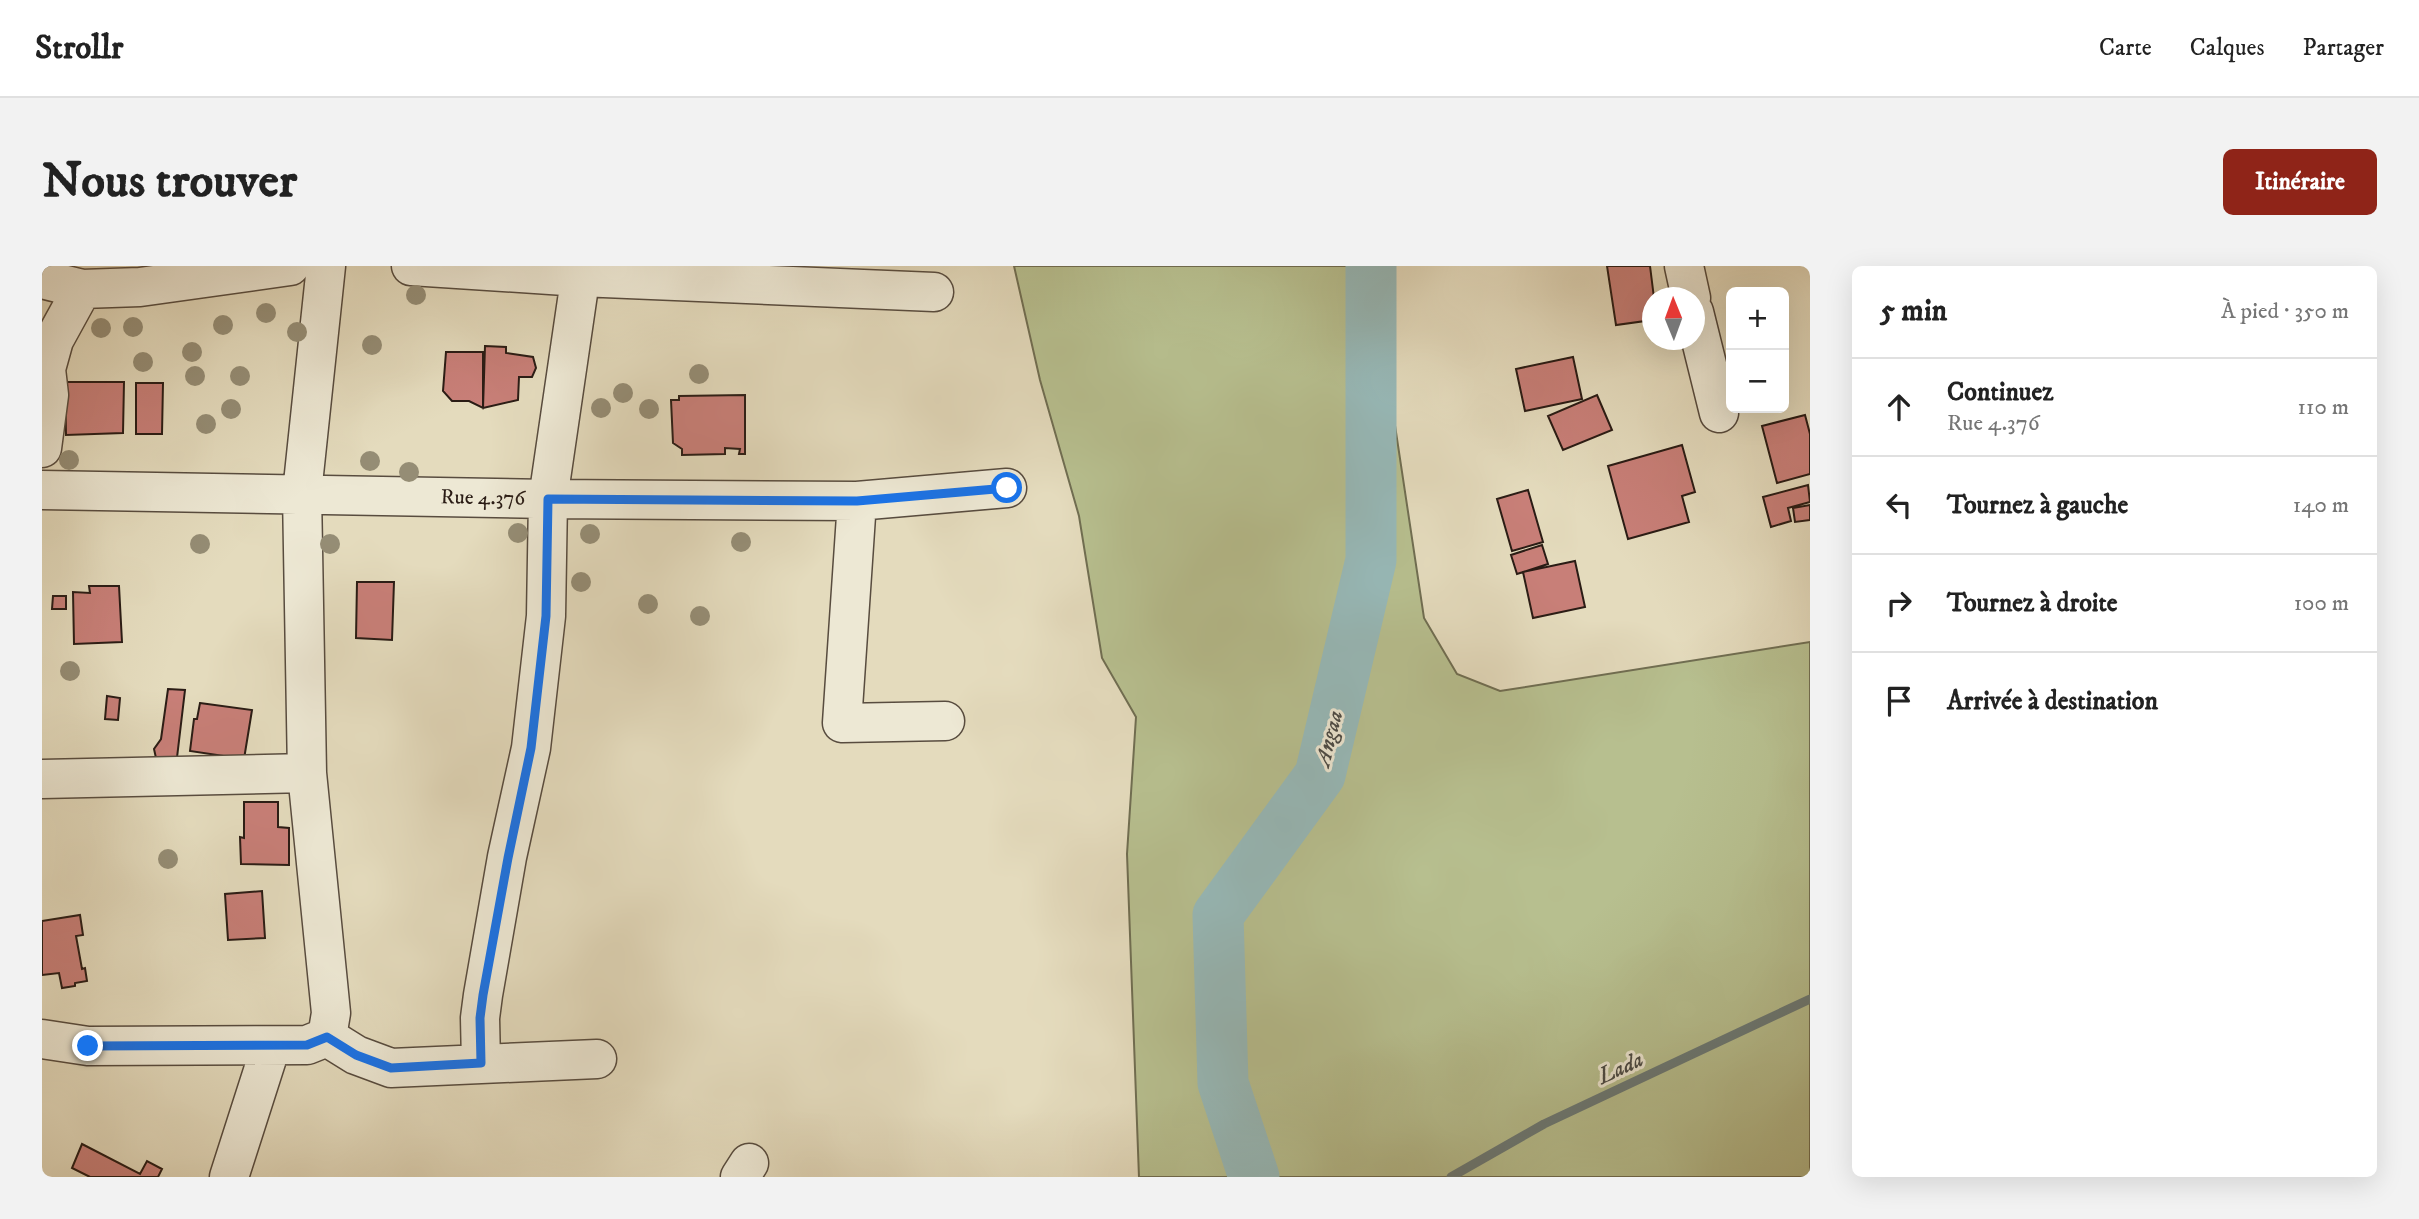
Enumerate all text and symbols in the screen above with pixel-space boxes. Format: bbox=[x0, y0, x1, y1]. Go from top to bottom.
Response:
text: Strollr bbox=[35, 28, 123, 69]
text: Carte bbox=[2099, 33, 2152, 63]
text: Calques bbox=[2190, 33, 2265, 63]
text: Partager bbox=[2303, 33, 2384, 63]
button: Itinéraire bbox=[2223, 149, 2377, 215]
text: Nous trouver bbox=[42, 151, 297, 213]
north arrow bbox=[1642, 287, 1705, 350]
map controls bbox=[1726, 287, 1789, 413]
button: + bbox=[1726, 287, 1789, 350]
text: 5 min bbox=[1880, 293, 1947, 330]
text: À pied · 350 m bbox=[2221, 297, 2349, 326]
button: − bbox=[1726, 350, 1789, 413]
text: Continuez bbox=[1947, 376, 2053, 409]
icon: ahead bbox=[1880, 388, 1918, 426]
text: 110 m bbox=[2298, 393, 2349, 422]
text: Rue 4.376 bbox=[1947, 409, 2040, 438]
route start bbox=[991, 472, 1022, 503]
street label: Rue 4.376 bbox=[440, 484, 527, 512]
icon: left bbox=[1880, 486, 1918, 524]
text: Tournez à gauche bbox=[1947, 489, 2128, 522]
text: 140 m bbox=[2293, 491, 2349, 520]
icon: right bbox=[1880, 584, 1918, 622]
text: Tournez à droite bbox=[1947, 587, 2118, 620]
text: 100 m bbox=[2294, 589, 2349, 618]
icon: arrive bbox=[1880, 682, 1918, 720]
text: Arrivée à destination bbox=[1947, 685, 2158, 718]
water label: Angaa bbox=[1308, 708, 1350, 772]
route end bbox=[72, 1030, 103, 1061]
water label: Lada bbox=[1591, 1045, 1648, 1092]

